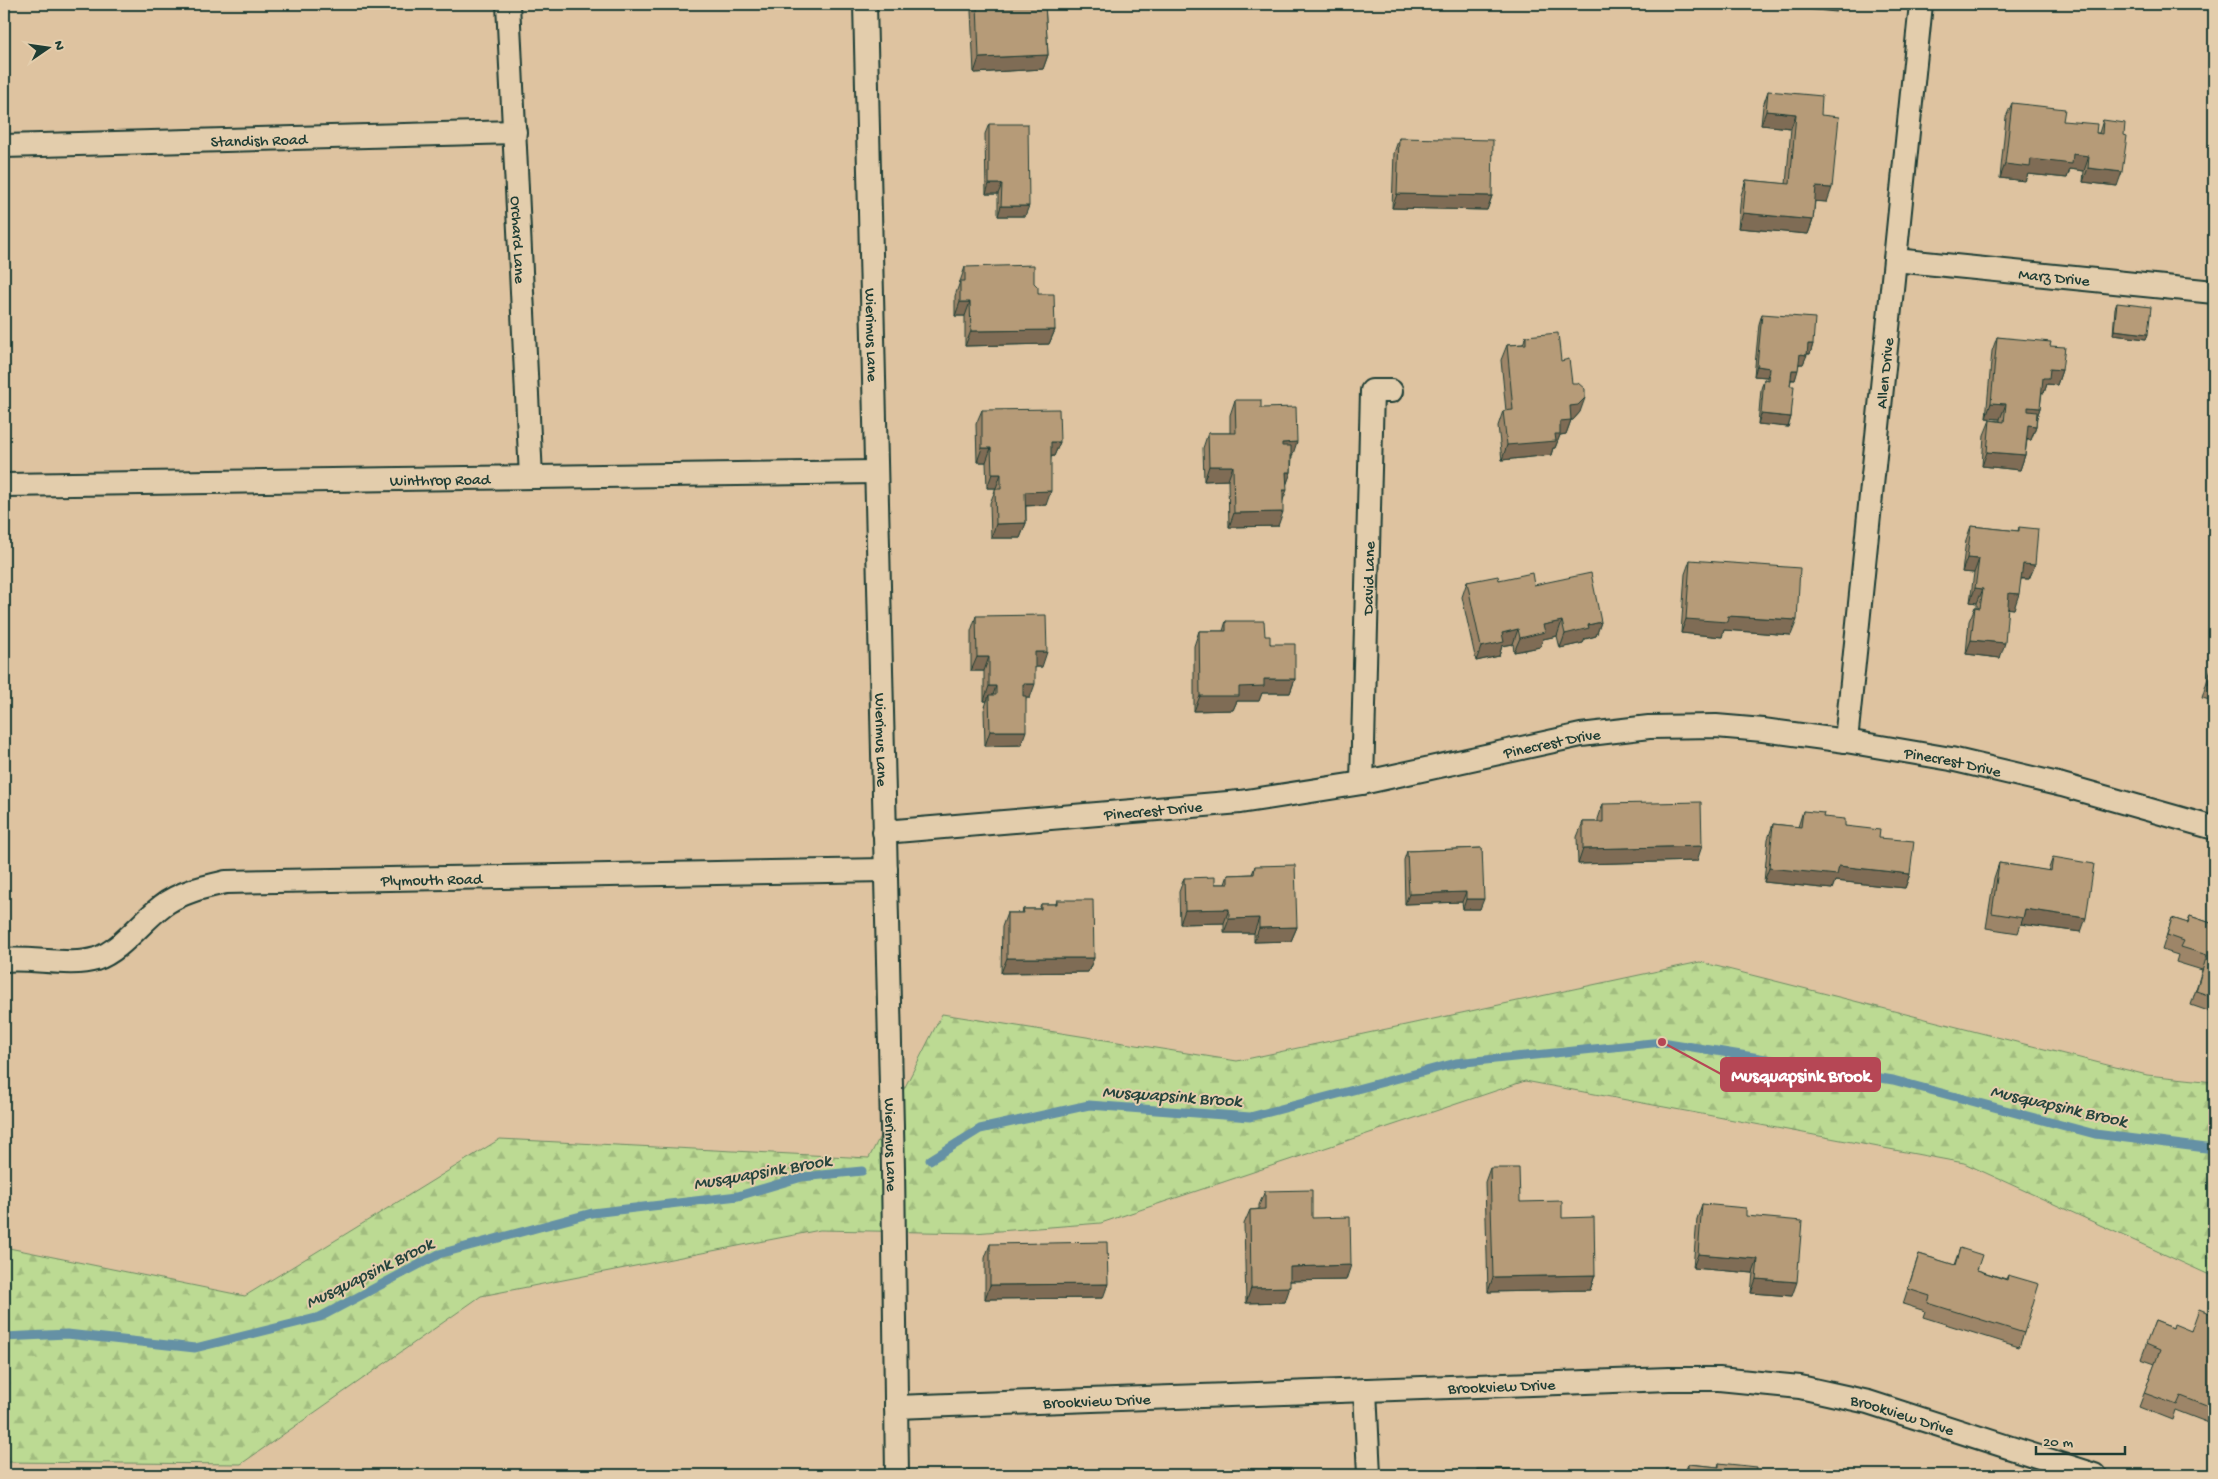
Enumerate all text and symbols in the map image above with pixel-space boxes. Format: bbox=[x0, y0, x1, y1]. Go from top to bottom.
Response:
north arrow bbox=[22, 22, 72, 72]
text: N bbox=[49, 39, 68, 52]
street label: Standish Road bbox=[210, 132, 309, 153]
street label: Orchard Lane bbox=[504, 196, 528, 285]
street label: Marz Drive bbox=[2017, 266, 2091, 293]
street label: Wierimus Lane bbox=[859, 288, 880, 383]
street label: Allen Drive bbox=[1874, 336, 1900, 410]
street label: Winthrop Road bbox=[390, 472, 492, 492]
street label: David Lane bbox=[1360, 540, 1381, 616]
street label: Wierimus Lane bbox=[869, 693, 890, 788]
street label: Pinecrest Drive bbox=[1501, 727, 1603, 765]
street label: Pinecrest Drive bbox=[1901, 745, 2003, 784]
street label: Pinecrest Drive bbox=[1102, 799, 1204, 827]
street label: Plymouth Road bbox=[380, 871, 484, 892]
callout: Musquapsink Brook bbox=[1721, 1058, 1880, 1091]
text: Musquapsink Brook bbox=[1731, 1067, 1873, 1088]
water label: Musquapsink Brook bbox=[1102, 1082, 1244, 1113]
water label: Musquapsink Brook bbox=[1988, 1082, 2131, 1134]
street label: Wierimus Lane bbox=[878, 1098, 899, 1192]
water label: Musquapsink Brook bbox=[692, 1151, 835, 1196]
water label: Musquapsink Brook bbox=[303, 1233, 439, 1314]
street label: Brookview Drive bbox=[1447, 1377, 1557, 1400]
street label: Brookview Drive bbox=[1042, 1392, 1152, 1415]
street label: Brookview Drive bbox=[1847, 1392, 1956, 1442]
scale bar bbox=[2036, 1424, 2124, 1456]
text: 20 m bbox=[2043, 1434, 2073, 1452]

